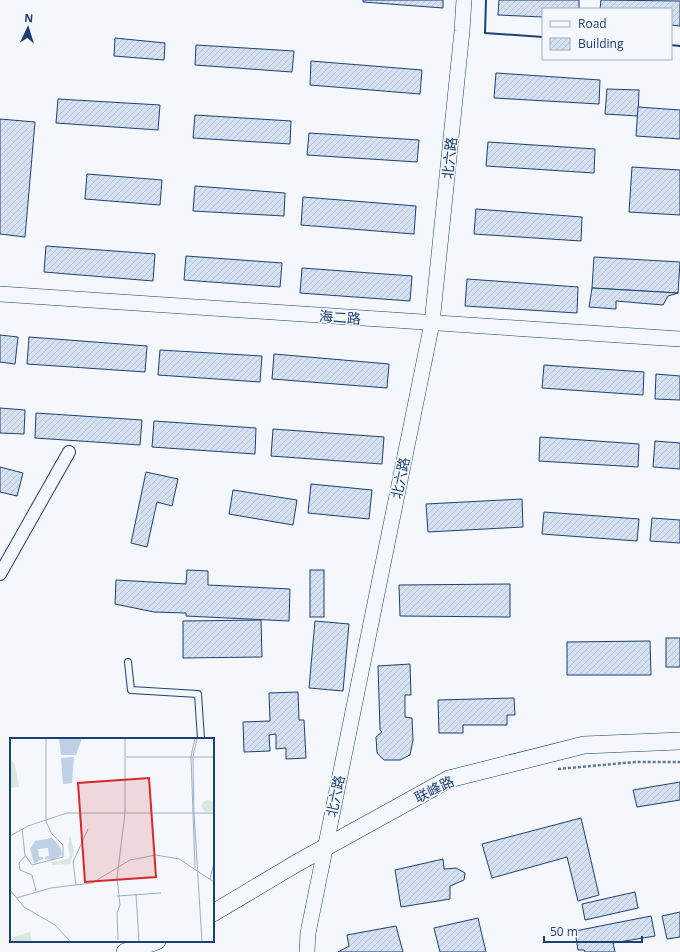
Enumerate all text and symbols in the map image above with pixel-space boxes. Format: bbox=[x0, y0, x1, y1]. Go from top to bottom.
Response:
north arrow bbox=[8, 8, 48, 48]
legend bbox=[542, 8, 672, 60]
text: N bbox=[24, 10, 34, 25]
text: Road bbox=[578, 15, 607, 32]
text: Building bbox=[578, 35, 624, 52]
street label: 北六路 bbox=[437, 136, 461, 180]
street label: 海二路 bbox=[318, 306, 362, 328]
street label: 北六路 bbox=[386, 455, 414, 501]
inset map bbox=[10, 738, 214, 942]
street label: 联峰路 bbox=[411, 771, 457, 807]
street label: 北六路 bbox=[321, 773, 349, 819]
scale bar bbox=[544, 918, 642, 944]
text: 50 m bbox=[550, 923, 578, 940]

